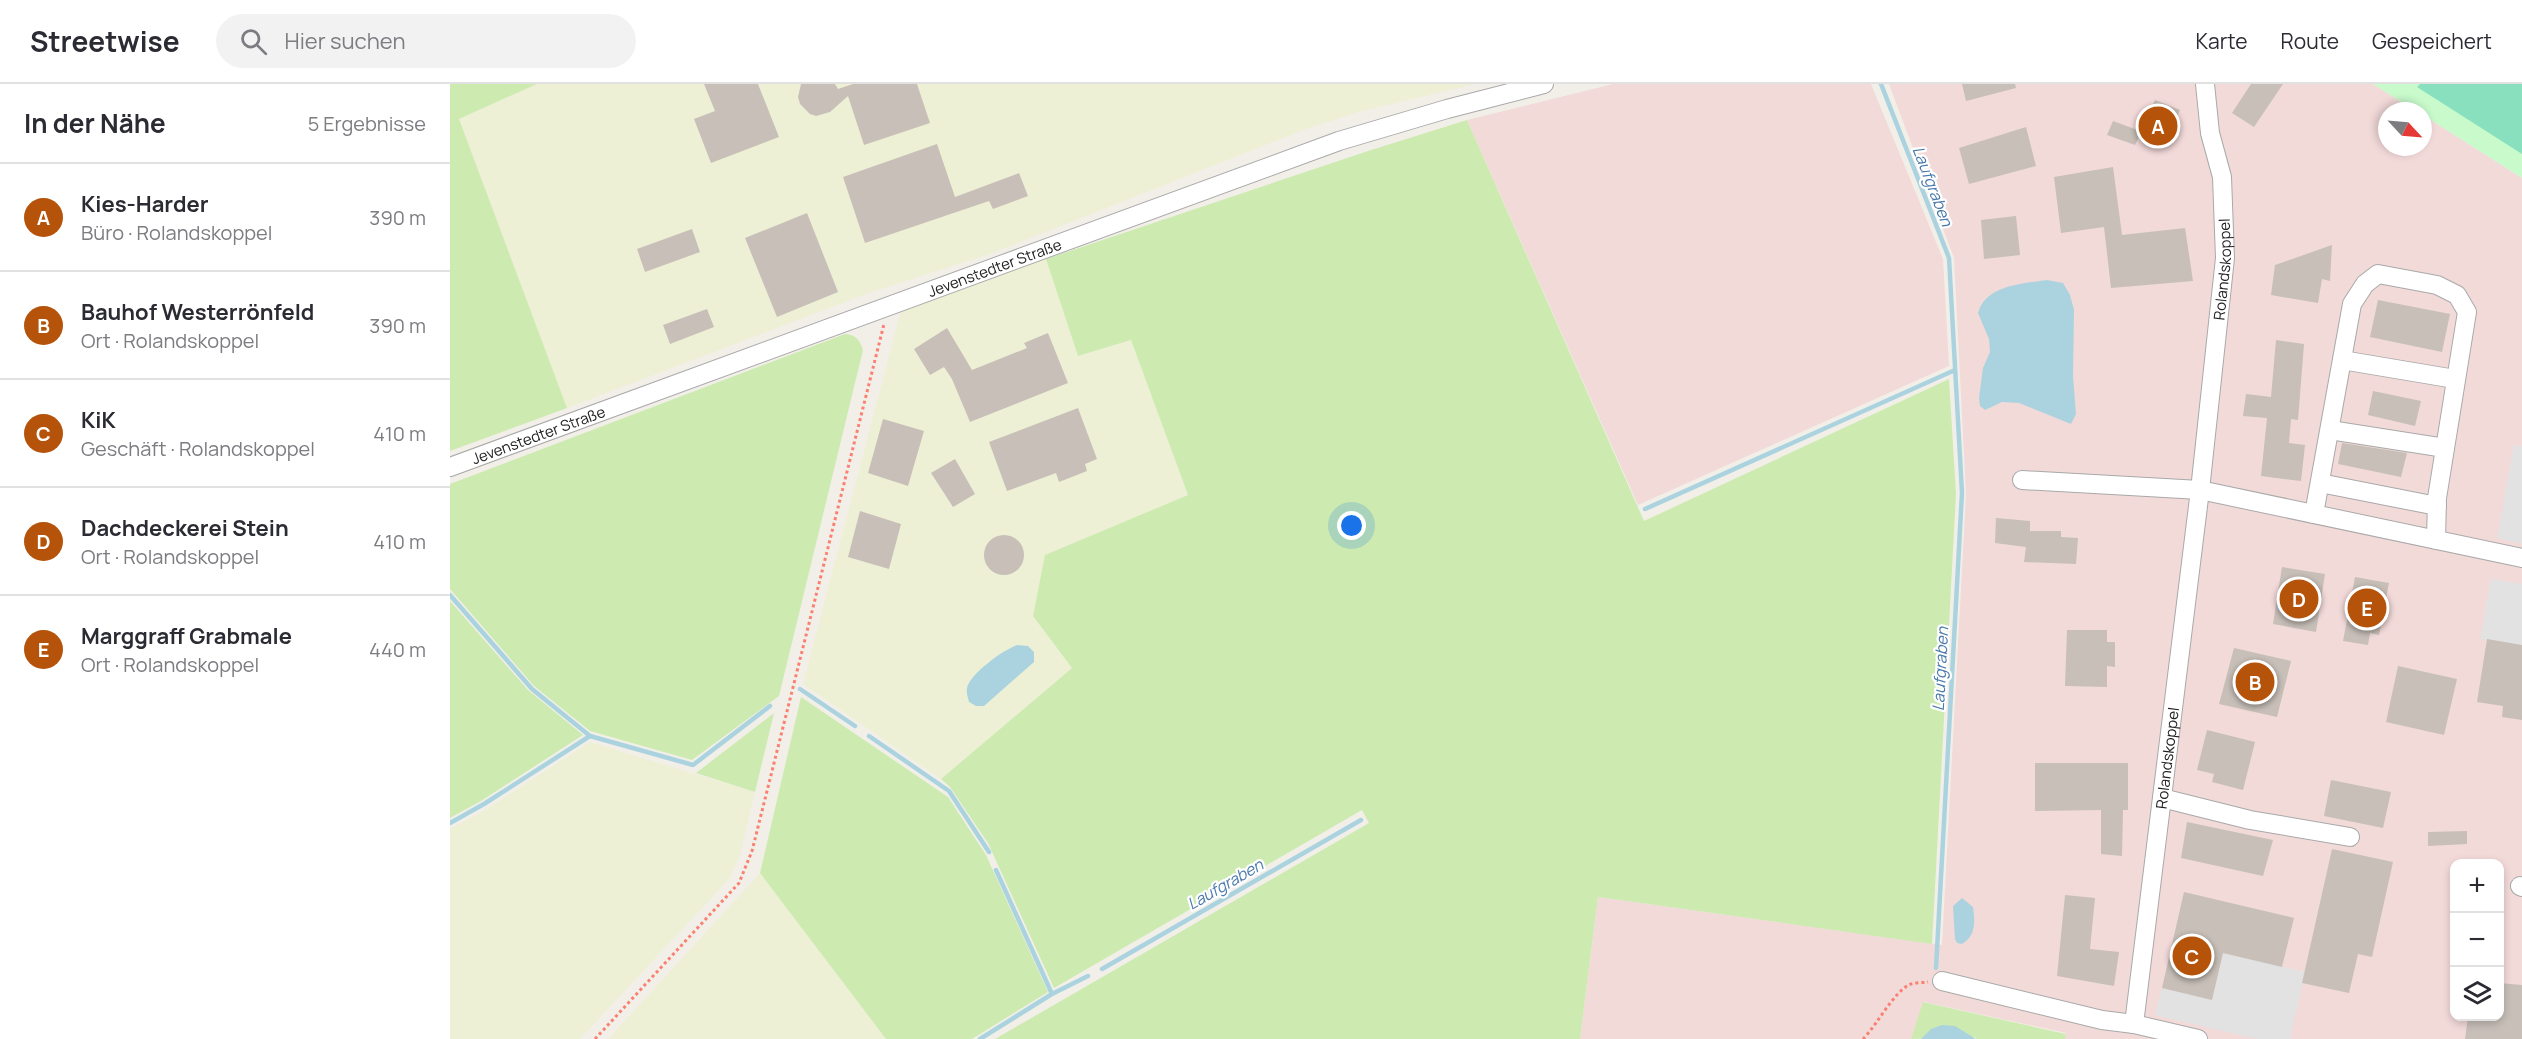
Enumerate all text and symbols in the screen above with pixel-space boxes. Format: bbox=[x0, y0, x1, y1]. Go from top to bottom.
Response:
search box bbox=[216, 14, 636, 68]
text: Streetwise bbox=[30, 22, 180, 60]
icon: search bbox=[237, 25, 270, 58]
text: Hier suchen bbox=[285, 26, 405, 56]
text: Karte bbox=[2196, 27, 2248, 55]
text: Route bbox=[2281, 27, 2339, 55]
text: Gespeichert bbox=[2372, 27, 2492, 55]
north arrow bbox=[2378, 102, 2432, 156]
pin: A bbox=[2138, 104, 2178, 148]
text: In der Nähe bbox=[24, 105, 166, 141]
text: 5 Ergebnisse bbox=[308, 110, 426, 137]
water label: Laufgraben bbox=[1908, 143, 1959, 230]
text: Kies-Harder bbox=[81, 189, 209, 219]
text: A bbox=[37, 204, 50, 231]
text: 390 m bbox=[369, 204, 426, 231]
street label: Rolandskoppel bbox=[2208, 218, 2236, 321]
text: Büro · Rolandskoppel bbox=[81, 219, 272, 246]
street label: Jevenstedter Straße bbox=[925, 233, 1065, 301]
text: Bauhof Westerrönfeld bbox=[81, 297, 314, 327]
text: B bbox=[37, 312, 50, 339]
text: 390 m bbox=[369, 312, 426, 339]
text: Ort · Rolandskoppel bbox=[81, 327, 259, 354]
street label: Jevenstedter Straße bbox=[468, 400, 608, 469]
text: KiK bbox=[81, 405, 116, 435]
text: C bbox=[36, 420, 51, 447]
text: 410 m bbox=[373, 420, 426, 447]
text: Geschäft · Rolandskoppel bbox=[81, 435, 315, 462]
your location bbox=[1337, 511, 1366, 540]
text: Dachdeckerei Stein bbox=[81, 513, 289, 543]
text: D bbox=[36, 528, 51, 555]
text: 410 m bbox=[373, 528, 426, 555]
text: Ort · Rolandskoppel bbox=[81, 543, 259, 570]
pin: D bbox=[2280, 576, 2318, 622]
pin: E bbox=[2348, 586, 2386, 630]
text: Marggraff Grabmale bbox=[81, 621, 292, 651]
water label: Laufgraben bbox=[1927, 626, 1953, 712]
text: E bbox=[38, 636, 49, 663]
text: 440 m bbox=[369, 636, 426, 663]
text: Ort · Rolandskoppel bbox=[81, 651, 259, 678]
pin: B bbox=[2236, 660, 2274, 704]
street label: Rolandskoppel bbox=[2150, 706, 2184, 810]
water label: Laufgraben bbox=[1183, 853, 1267, 915]
map controls bbox=[2450, 859, 2504, 1021]
button: + bbox=[2450, 859, 2504, 913]
button: − bbox=[2450, 913, 2504, 967]
pin: C bbox=[2172, 934, 2212, 978]
button: layers bbox=[2450, 967, 2504, 1021]

